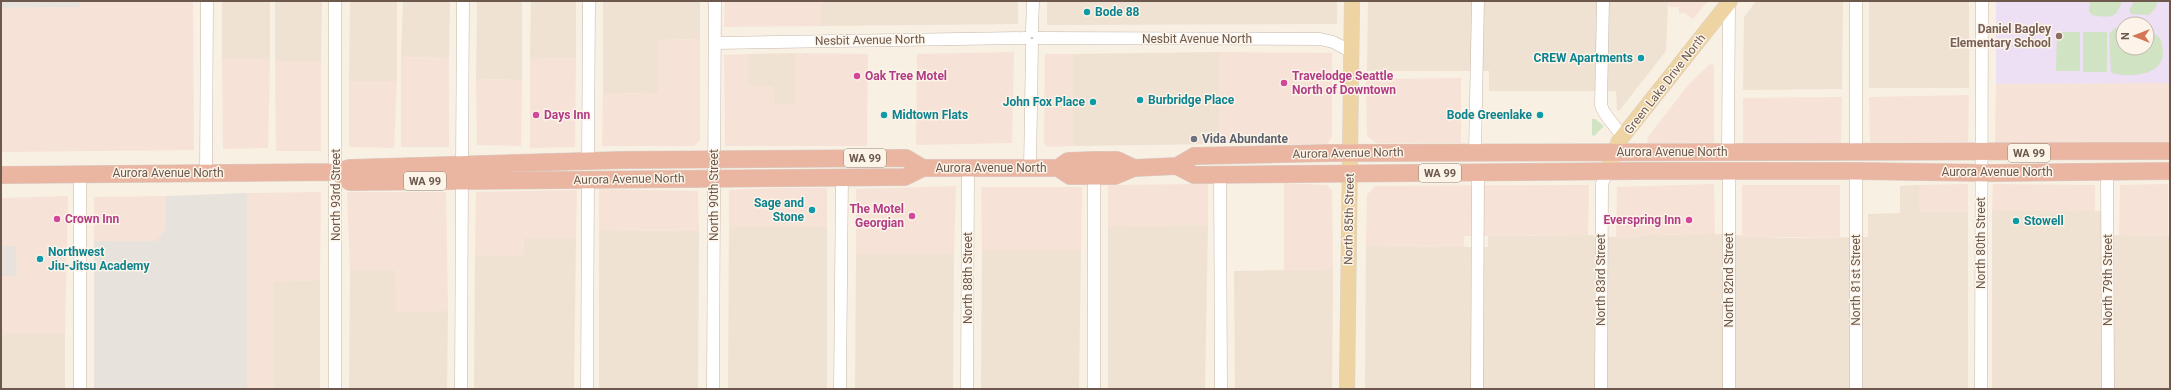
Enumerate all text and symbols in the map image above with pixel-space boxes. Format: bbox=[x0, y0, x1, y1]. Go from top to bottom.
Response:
place label: Bode 88 bbox=[1095, 5, 1140, 19]
marker: Bode 88 bbox=[1082, 7, 1092, 17]
north arrow bbox=[2115, 16, 2155, 56]
place label: Daniel Bagley Elementary School bbox=[1950, 22, 2052, 50]
street label: Green Lake Drive North bbox=[1622, 31, 1708, 137]
marker: Daniel Bagley Elementary School bbox=[2054, 31, 2064, 41]
street label: Nesbit Avenue North bbox=[815, 32, 925, 48]
street label: Nesbit Avenue North bbox=[1142, 32, 1252, 46]
text: N bbox=[2119, 32, 2132, 40]
place label: CREW Apartments bbox=[1534, 51, 1633, 65]
marker: CREW Apartments bbox=[1636, 53, 1646, 63]
place label: Oak Tree Motel bbox=[865, 69, 947, 83]
place label: Travelodge Seattle North of Downtown bbox=[1292, 69, 1396, 97]
marker: Oak Tree Motel bbox=[852, 71, 862, 81]
marker: Travelodge Seattle North of Downtown bbox=[1279, 78, 1289, 88]
place label: Burbridge Place bbox=[1148, 93, 1235, 107]
place label: John Fox Place bbox=[1003, 95, 1086, 109]
marker: Burbridge Place bbox=[1135, 95, 1145, 105]
marker: John Fox Place bbox=[1088, 97, 1098, 107]
place label: Days Inn bbox=[544, 108, 591, 122]
place label: Midtown Flats bbox=[892, 108, 968, 122]
place label: Bode Greenlake bbox=[1447, 108, 1533, 122]
marker: Days Inn bbox=[531, 110, 541, 120]
marker: Midtown Flats bbox=[879, 110, 889, 120]
marker: Bode Greenlake bbox=[1535, 110, 1545, 120]
place label: Vida Abundante bbox=[1202, 132, 1288, 146]
marker: Vida Abundante bbox=[1189, 134, 1199, 144]
road number: WA 99 bbox=[2008, 144, 2050, 162]
street label: Aurora Avenue North bbox=[1292, 145, 1404, 161]
street label: Aurora Avenue North bbox=[1616, 145, 1728, 159]
street label: North 93rd Street bbox=[329, 149, 343, 241]
street label: North 90th Street bbox=[707, 149, 721, 241]
road number: WA 99 bbox=[844, 149, 886, 167]
street label: Aurora Avenue North bbox=[935, 161, 1047, 175]
road number: WA 99 bbox=[1419, 164, 1461, 182]
street label: Aurora Avenue North bbox=[1941, 165, 2053, 179]
street label: Aurora Avenue North bbox=[112, 166, 224, 180]
street label: Aurora Avenue North bbox=[573, 171, 685, 187]
road number: WA 99 bbox=[404, 172, 446, 190]
street label: North 85th Street bbox=[1341, 173, 1357, 265]
place label: Sage and Stone bbox=[754, 196, 805, 224]
street label: North 80th Street bbox=[1974, 197, 1988, 289]
place label: The Motel Georgian bbox=[849, 202, 904, 230]
marker: Sage and Stone bbox=[807, 205, 817, 215]
marker: The Motel Georgian bbox=[907, 211, 917, 221]
place label: Crown Inn bbox=[65, 212, 120, 226]
place label: Everspring Inn bbox=[1604, 213, 1681, 227]
marker: Crown Inn bbox=[52, 214, 62, 224]
place label: Stowell bbox=[2024, 214, 2064, 228]
marker: Everspring Inn bbox=[1684, 215, 1694, 225]
marker: Stowell bbox=[2011, 216, 2021, 226]
street label: North 88th Street bbox=[961, 232, 975, 324]
street label: North 82nd Street bbox=[1722, 233, 1736, 327]
street label: North 83rd Street bbox=[1594, 234, 1608, 326]
street label: North 81st Street bbox=[1849, 234, 1863, 326]
street label: North 79th Street bbox=[2101, 234, 2115, 326]
place label: Northwest Jiu-Jitsu Academy bbox=[48, 245, 151, 273]
marker: Northwest Jiu-Jitsu Academy bbox=[35, 254, 45, 264]

